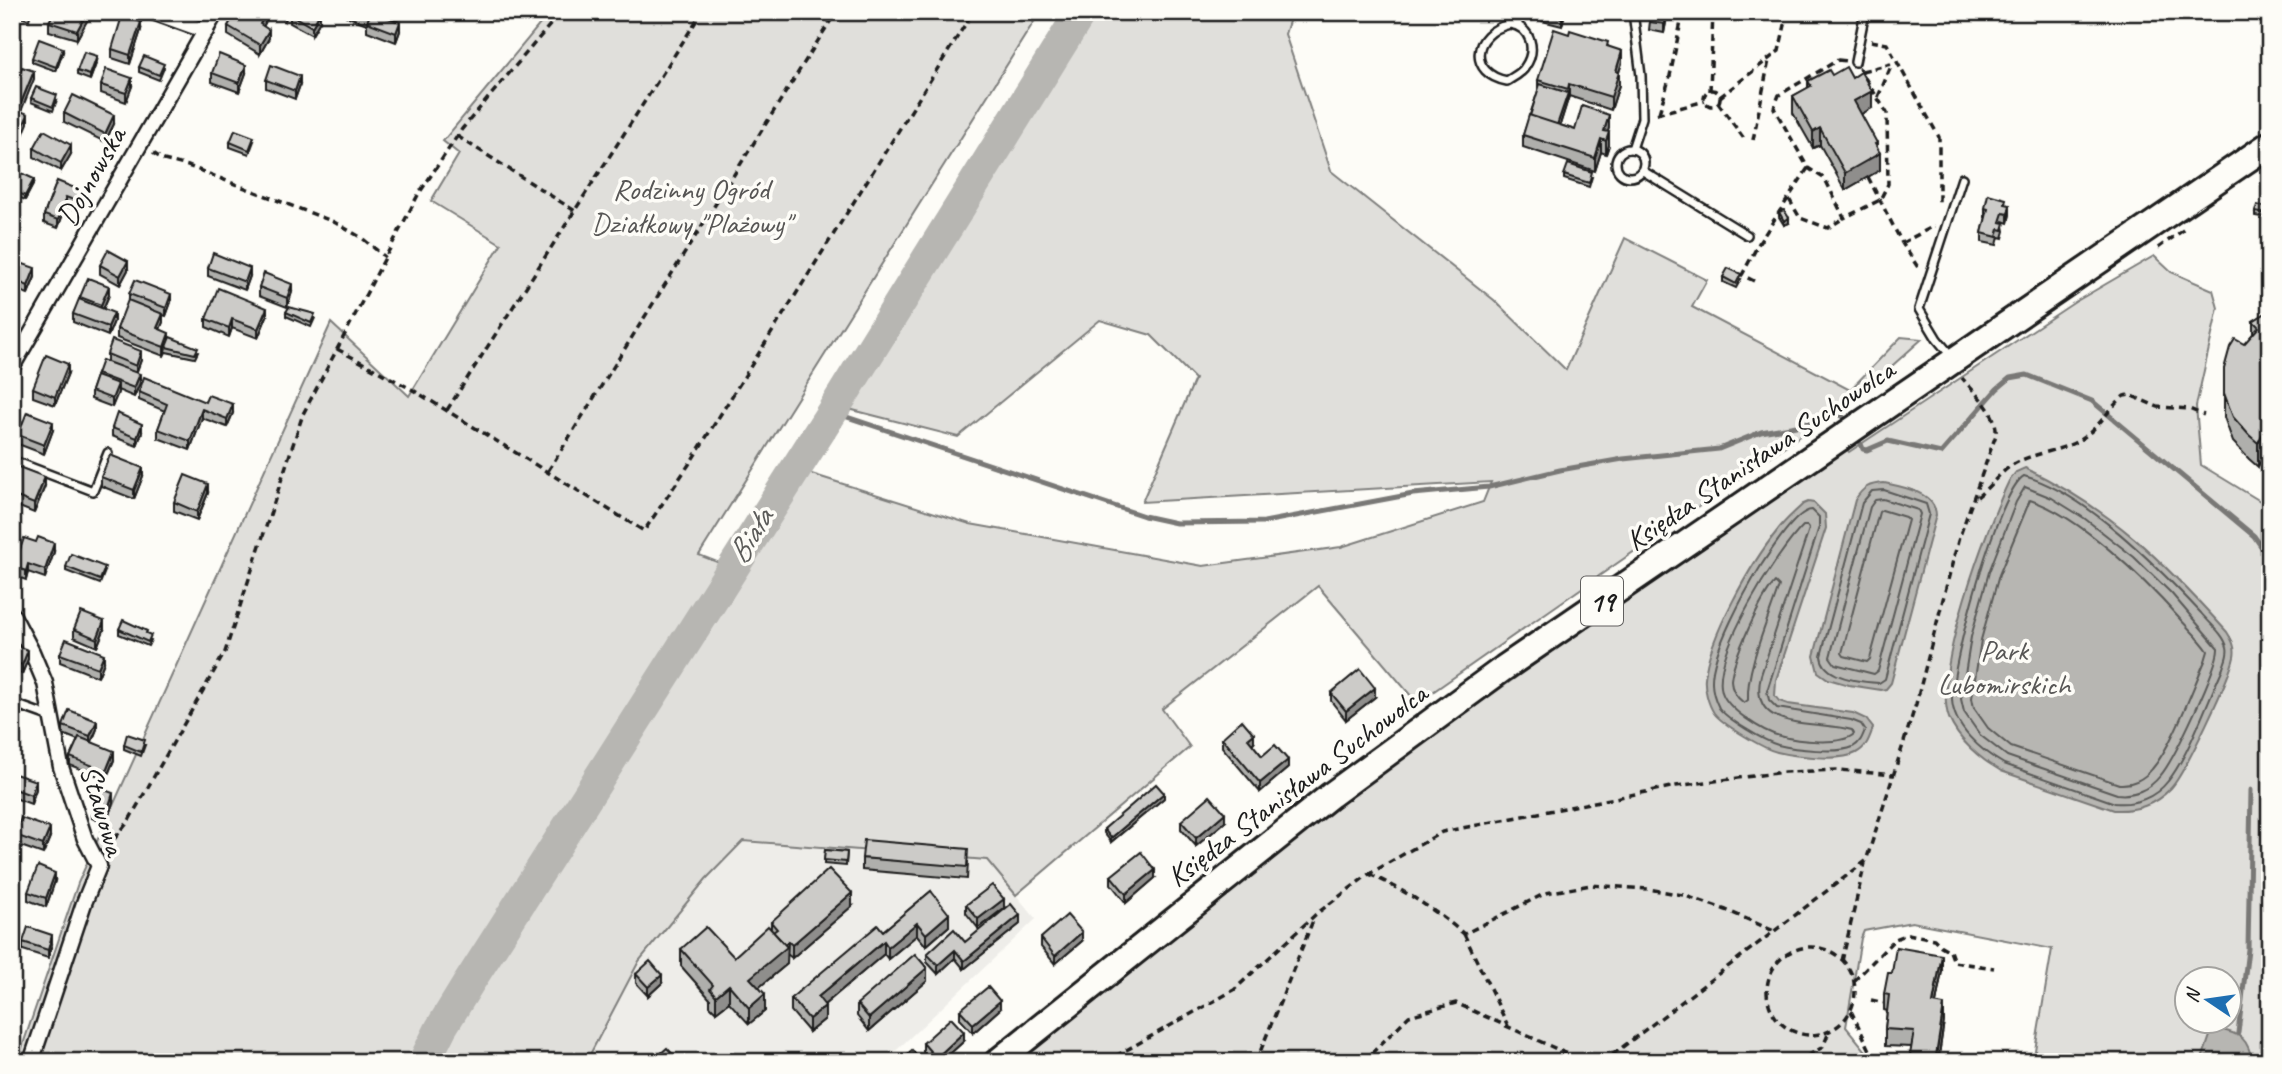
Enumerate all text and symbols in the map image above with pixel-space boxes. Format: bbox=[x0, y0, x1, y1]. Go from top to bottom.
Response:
street label: Dojnowska bbox=[48, 118, 136, 232]
park label: Rodzinny Ogród Działkowy "Plażowy" bbox=[591, 170, 797, 242]
street label: Księdza Stanisława Suchowolca bbox=[1618, 349, 1904, 559]
water label: Biała bbox=[718, 498, 784, 571]
road number: 19 bbox=[1581, 576, 1623, 626]
park label: Park Lubomirskich bbox=[1938, 631, 2072, 703]
street label: Księdza Stanisława Suchowolca bbox=[1159, 673, 1437, 895]
street label: Stawowa bbox=[71, 760, 135, 862]
north arrow bbox=[2174, 965, 2244, 1036]
text: N bbox=[2179, 985, 2206, 1005]

